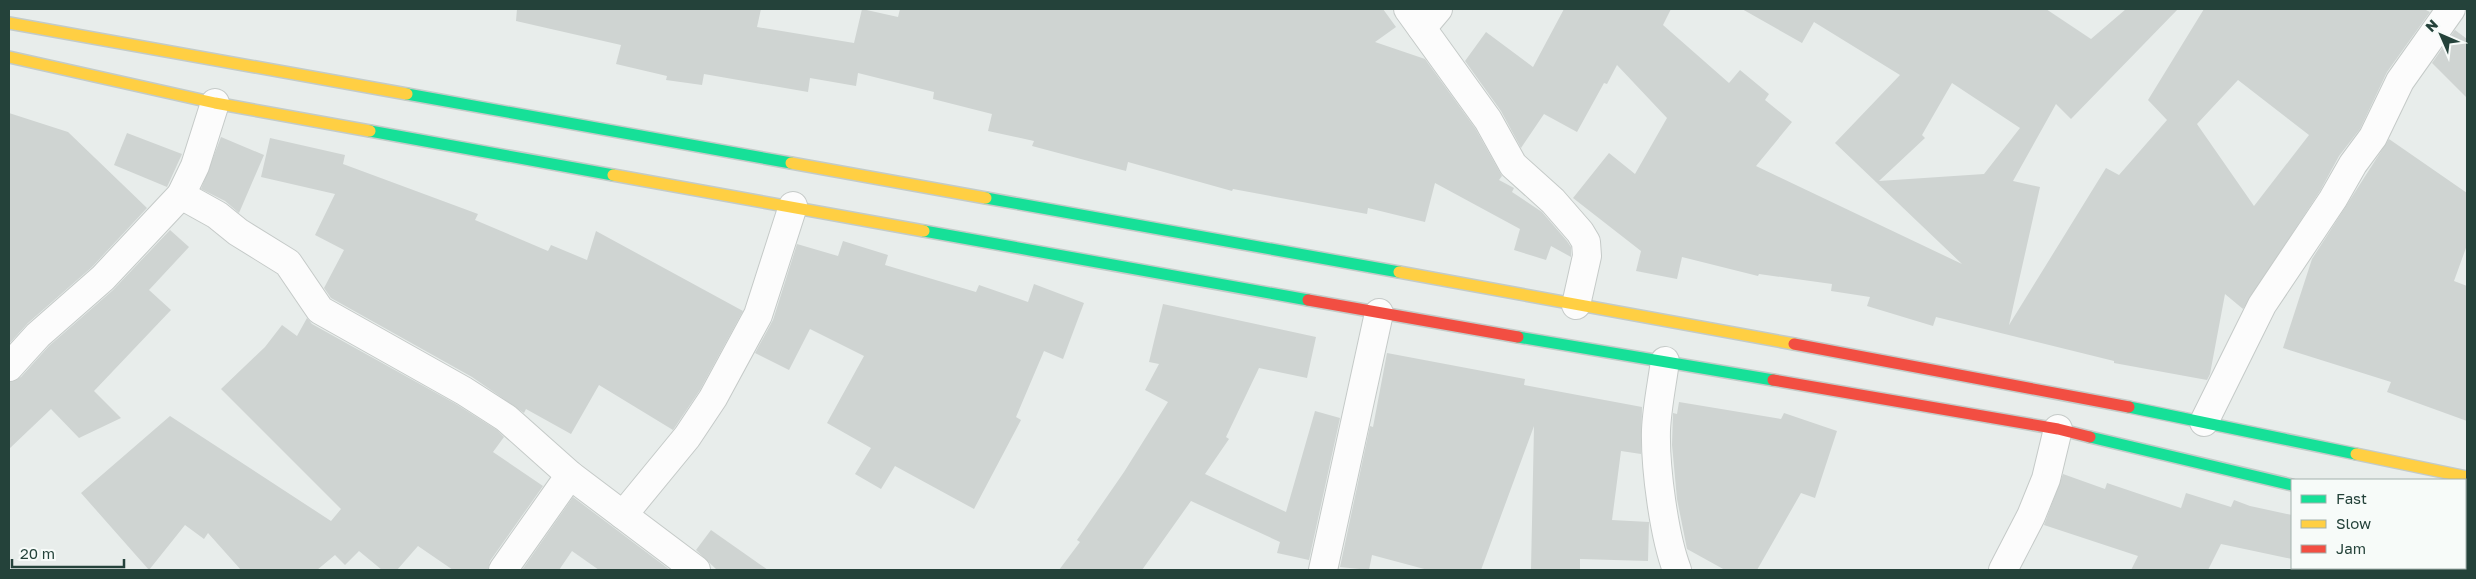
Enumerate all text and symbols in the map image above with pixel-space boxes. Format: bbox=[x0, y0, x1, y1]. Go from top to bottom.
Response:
north arrow bbox=[2416, 10, 2466, 60]
text: N bbox=[2422, 16, 2441, 35]
legend bbox=[2291, 479, 2466, 569]
text: Fast bbox=[2336, 489, 2367, 507]
text: Slow bbox=[2336, 514, 2371, 532]
scale bar bbox=[12, 536, 125, 568]
text: Jam bbox=[2336, 539, 2366, 557]
text: 20 m bbox=[20, 544, 55, 562]

